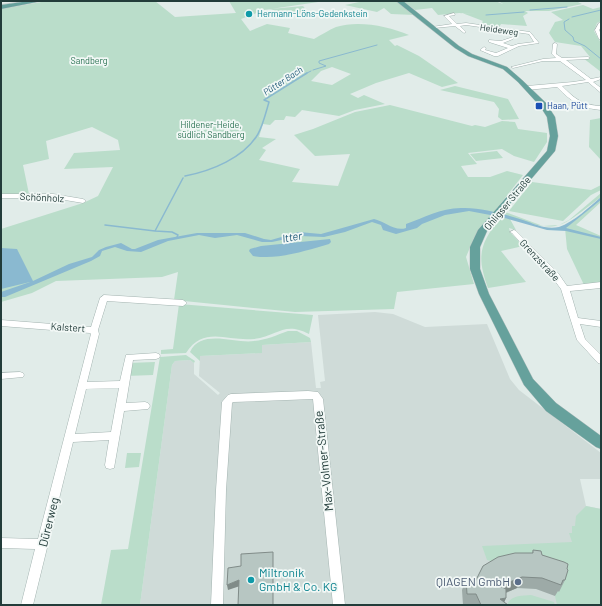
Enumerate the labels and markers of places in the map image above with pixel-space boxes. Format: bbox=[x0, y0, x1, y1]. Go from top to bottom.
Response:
place label: Hermann-Löns-Gedenkstein bbox=[257, 8, 368, 19]
marker: Hermann-Löns-Gedenkstein bbox=[244, 9, 254, 19]
place label: Haan, Pütt bbox=[547, 100, 588, 111]
marker: Haan, Pütt bbox=[534, 101, 544, 111]
place label: Miltronik GmbH & Co. KG bbox=[259, 565, 337, 593]
place label: QIAGEN GmbH bbox=[436, 574, 510, 588]
marker: Miltronik GmbH & Co. KG bbox=[246, 575, 256, 585]
marker: QIAGEN GmbH bbox=[513, 577, 523, 587]

